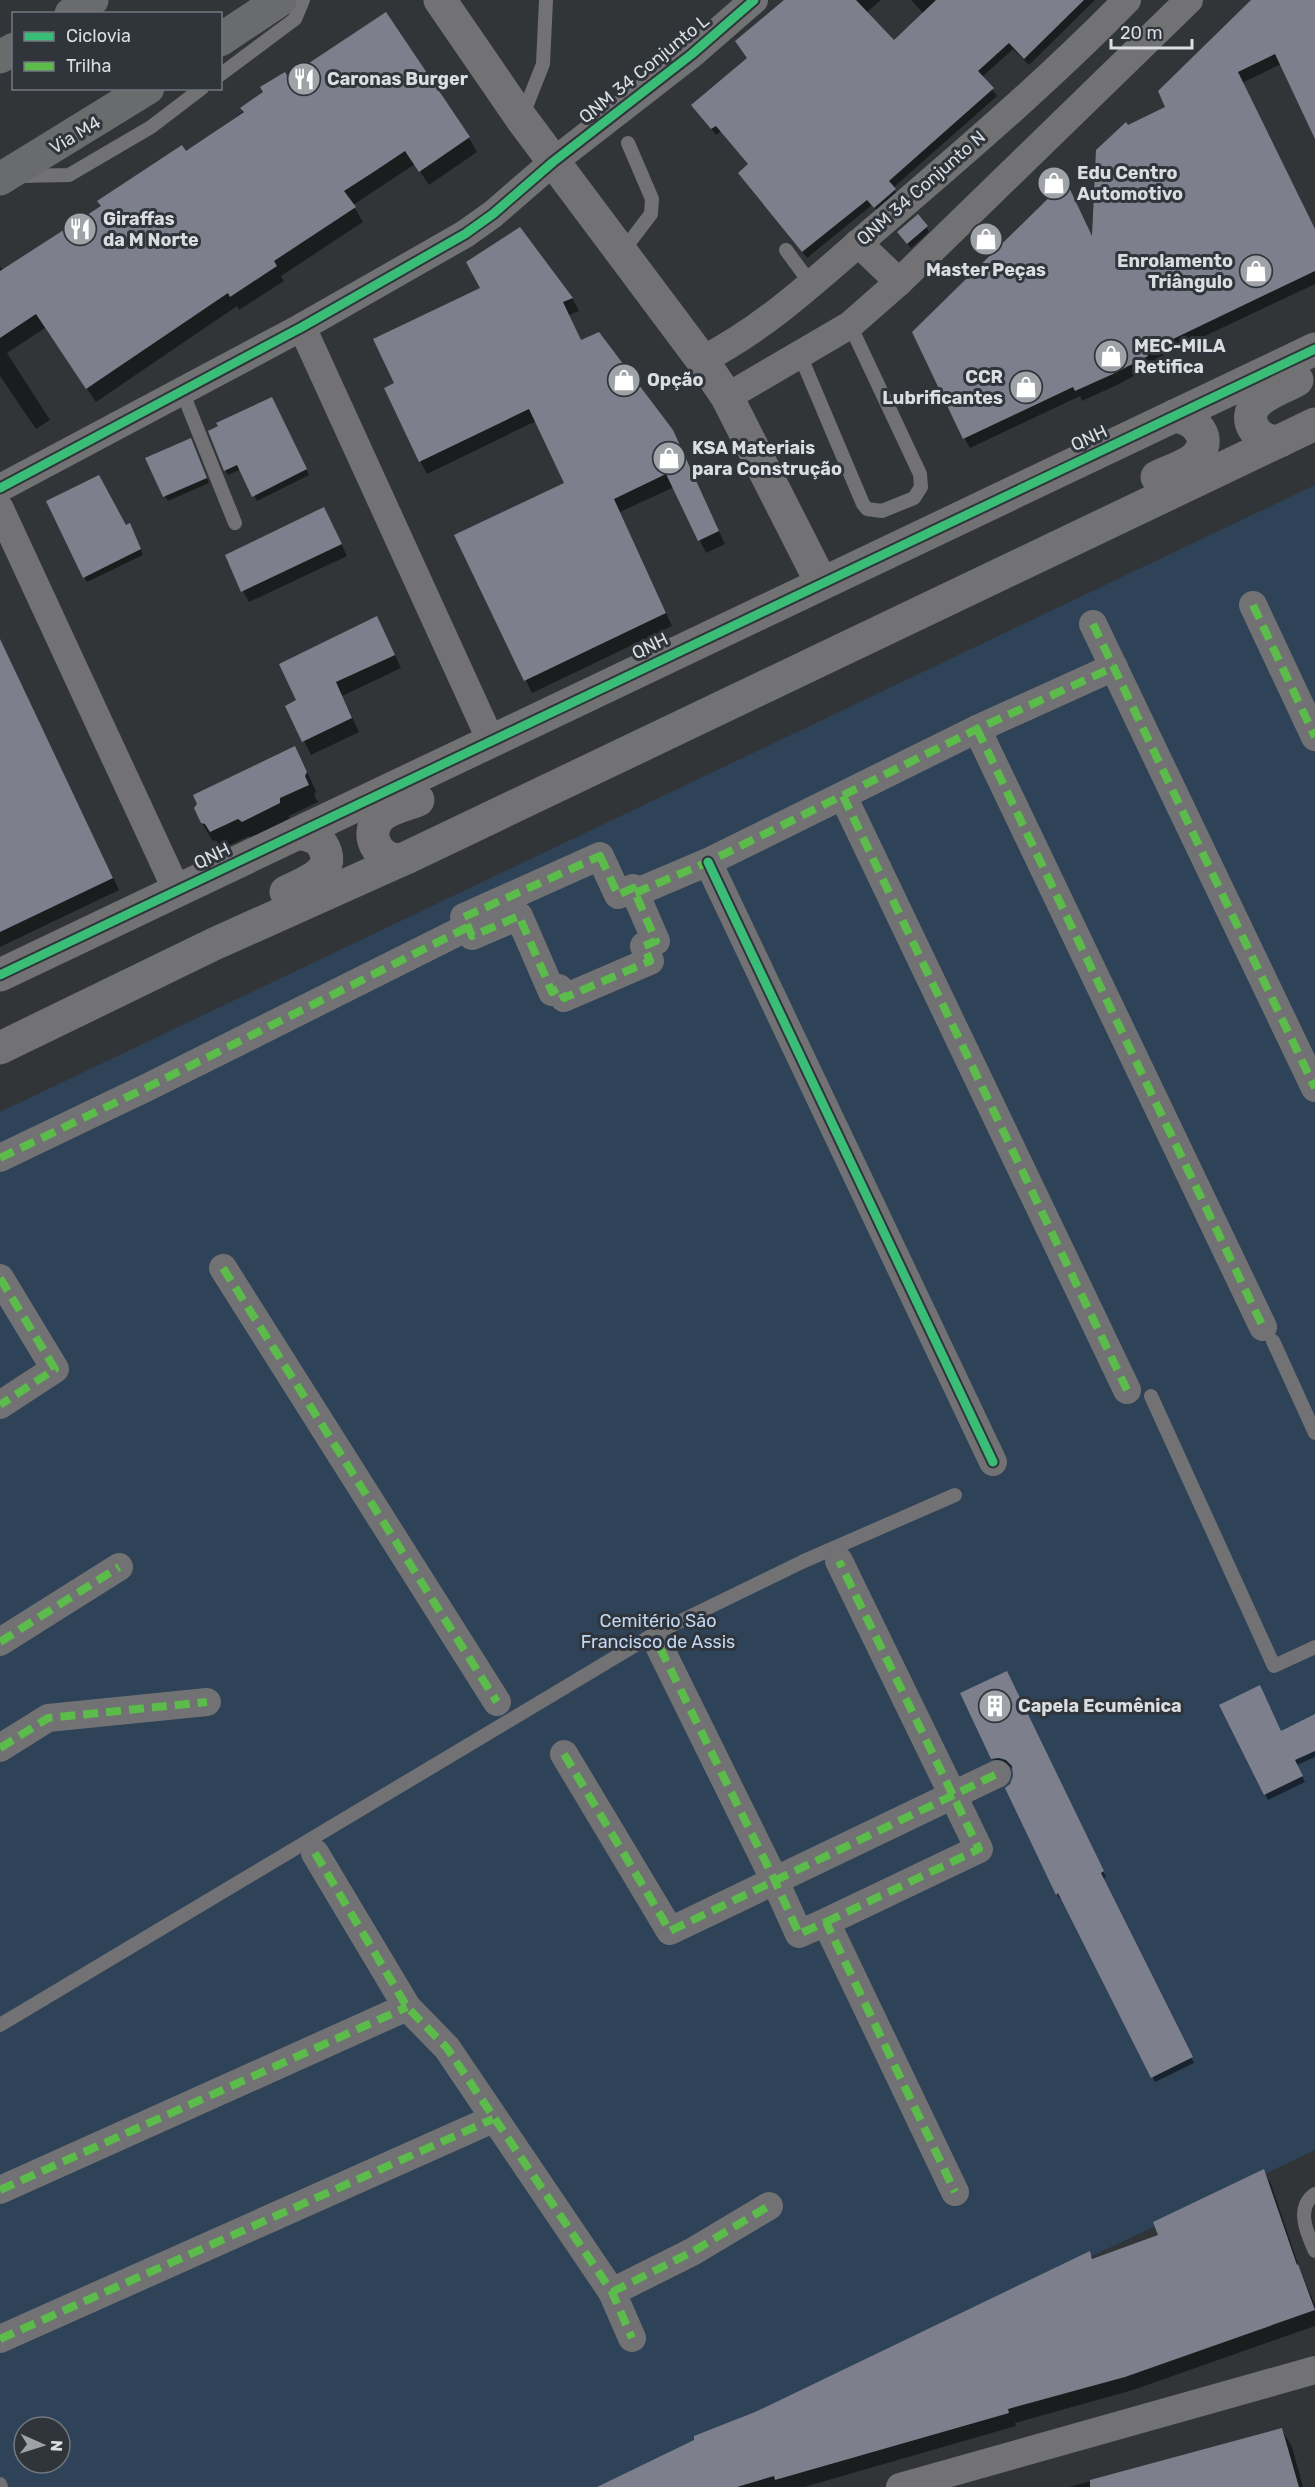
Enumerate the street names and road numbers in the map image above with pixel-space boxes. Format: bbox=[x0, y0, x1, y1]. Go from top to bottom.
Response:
street label: QNM 34 Conjunto L bbox=[574, 10, 714, 128]
street label: Via M4 bbox=[45, 111, 105, 159]
street label: QNM 34 Conjunto N bbox=[852, 126, 990, 250]
street label: QNH bbox=[1067, 420, 1111, 456]
street label: QNH bbox=[628, 628, 672, 664]
street label: QNH bbox=[190, 838, 234, 874]

